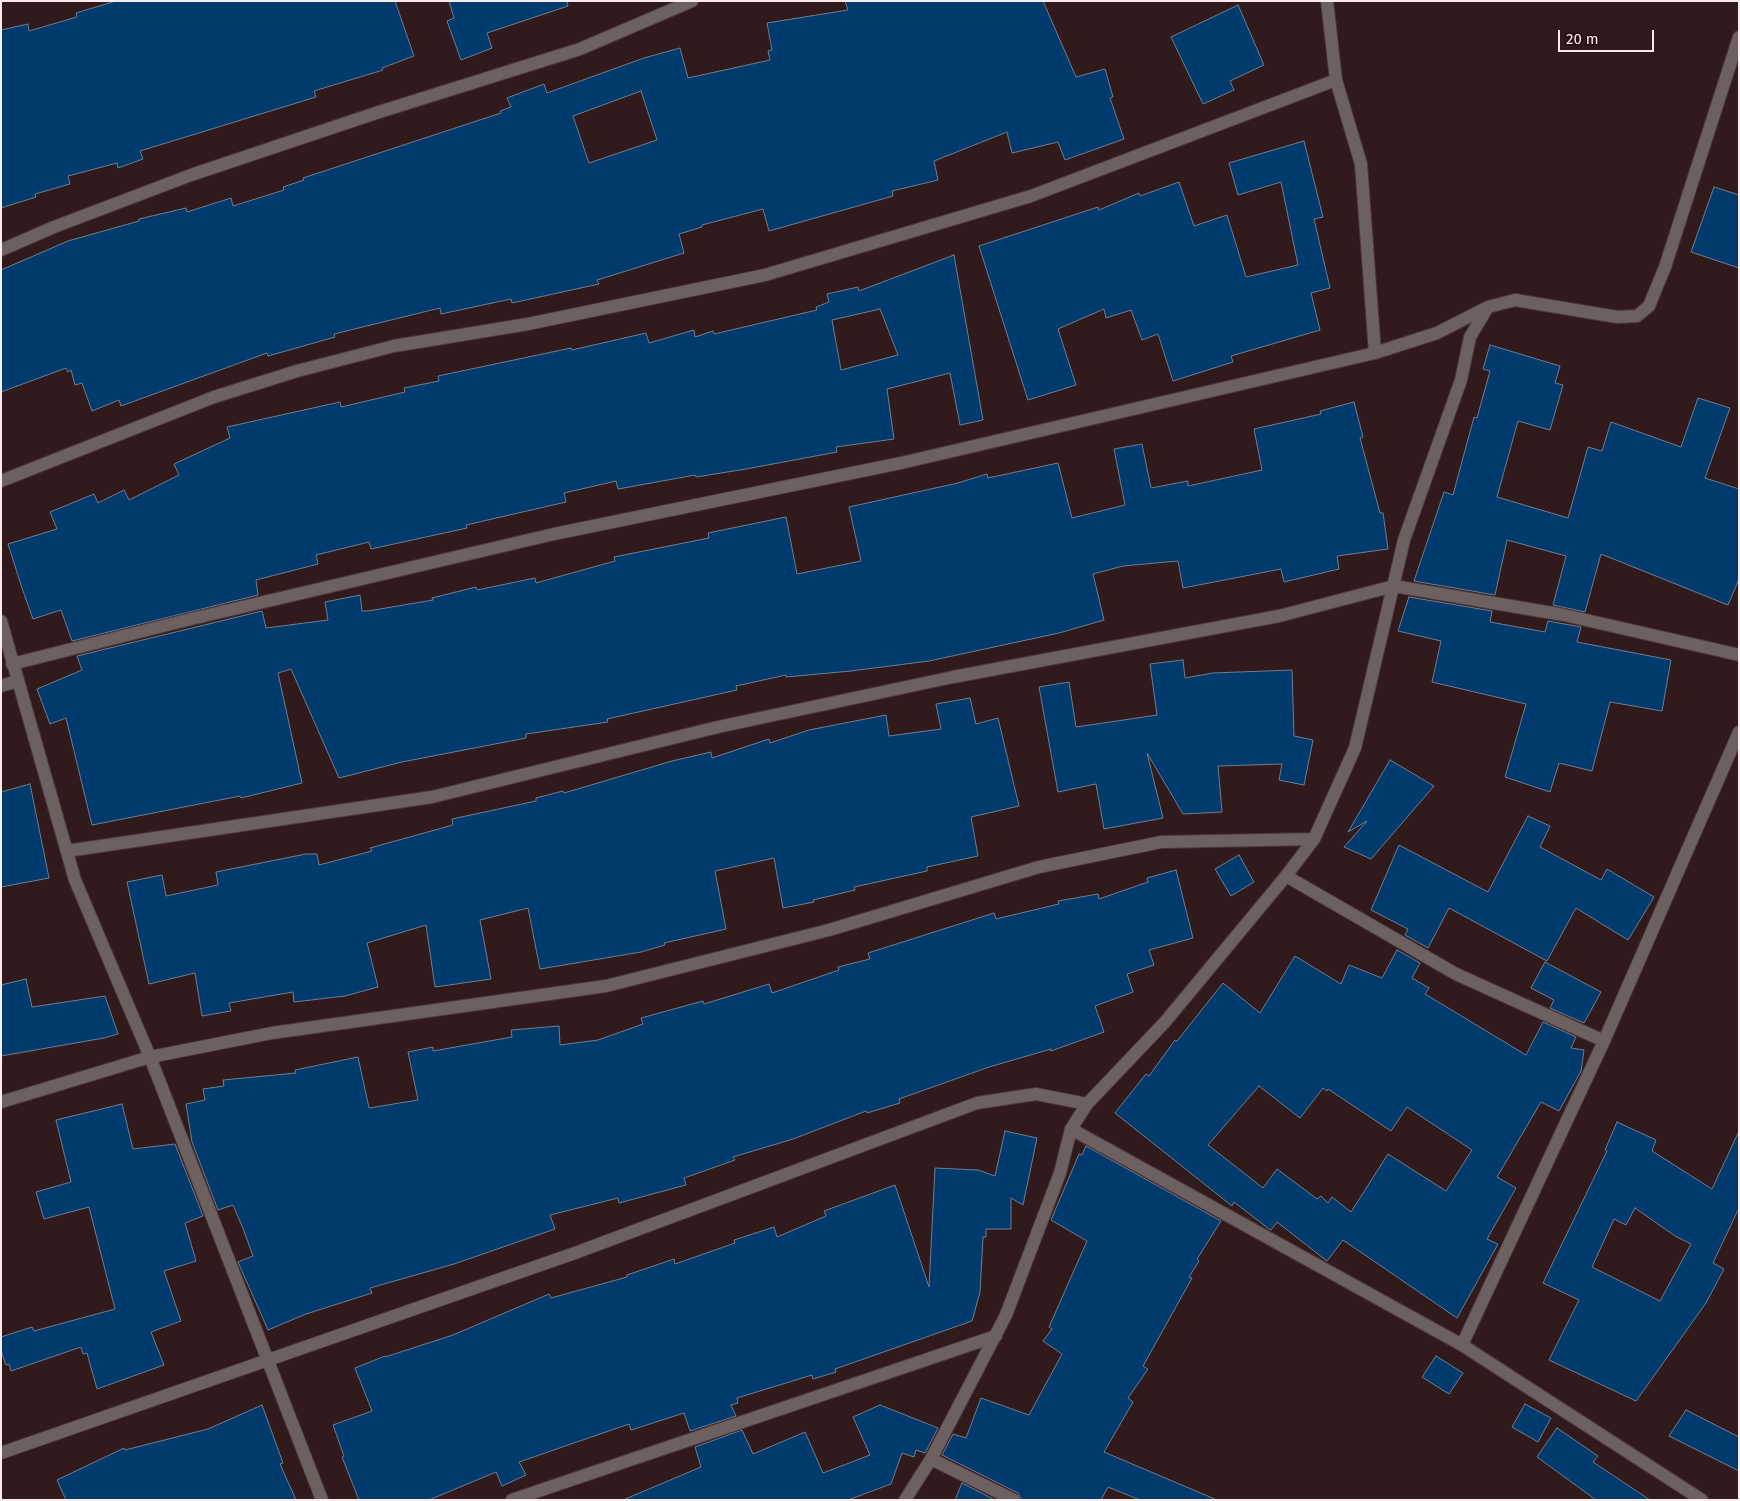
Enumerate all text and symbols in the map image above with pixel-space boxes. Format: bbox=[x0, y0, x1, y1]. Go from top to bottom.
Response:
scale bar bbox=[1560, 20, 1656, 52]
text: 20 m bbox=[1566, 30, 1599, 48]

